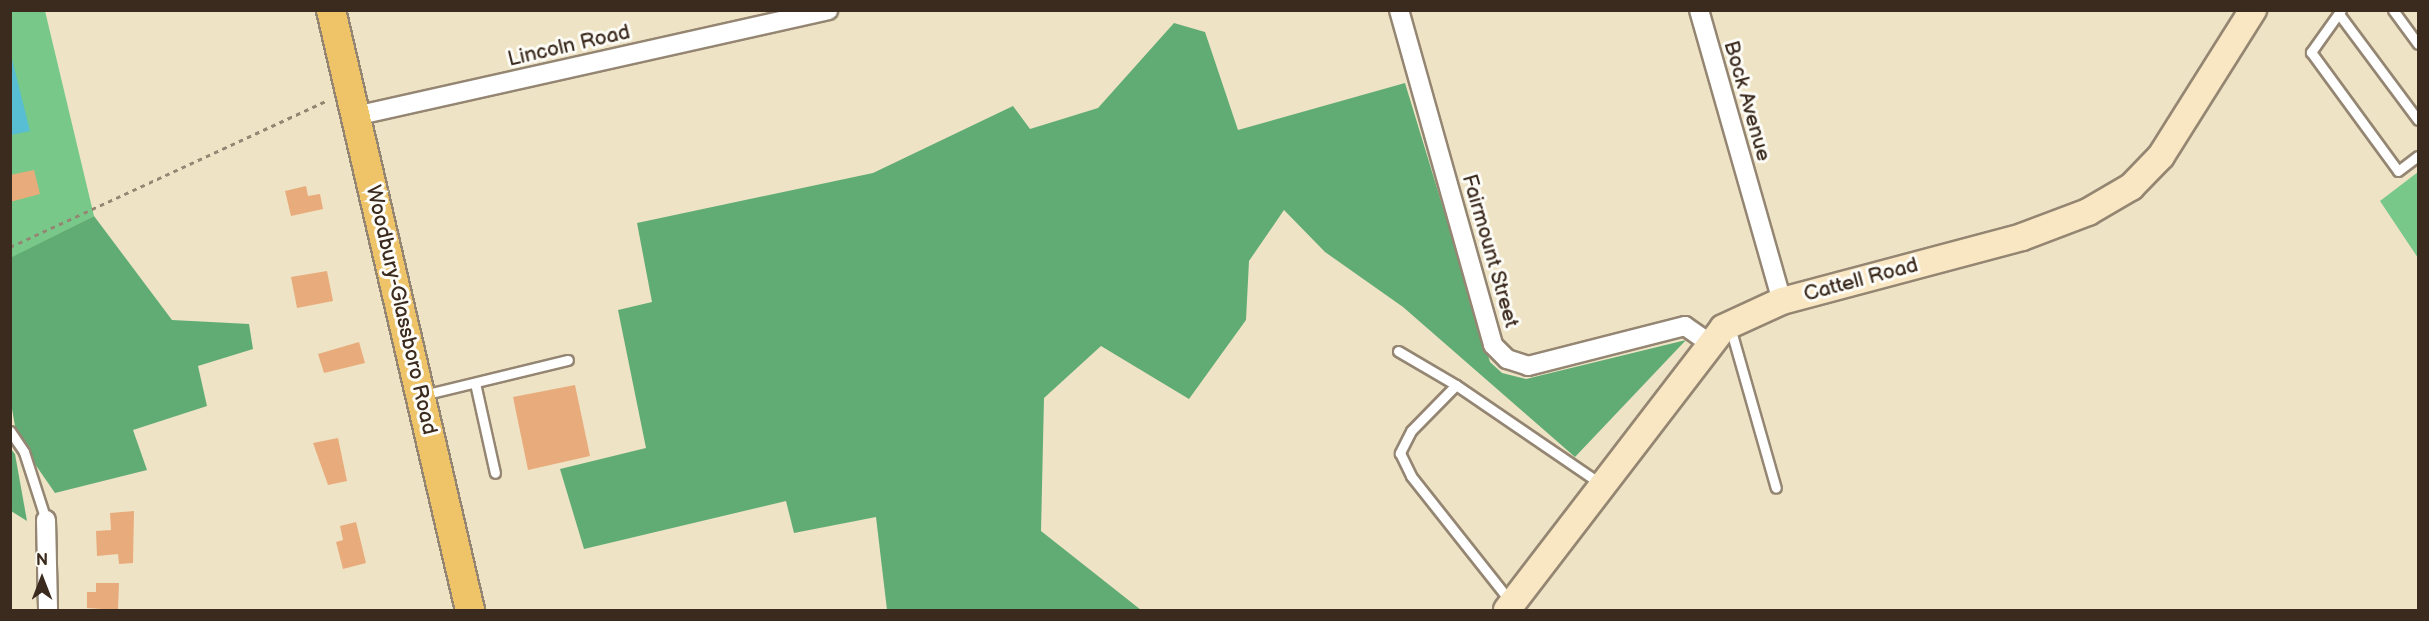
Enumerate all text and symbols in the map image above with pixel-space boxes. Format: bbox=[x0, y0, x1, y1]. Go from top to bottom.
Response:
street label: Lincoln Road bbox=[505, 20, 633, 72]
street label: Bock Avenue bbox=[1718, 38, 1776, 164]
street label: Fairmount Street bbox=[1456, 171, 1524, 331]
street label: Woodbury-Glassboro Road bbox=[360, 183, 442, 437]
street label: Cattell Road bbox=[1801, 253, 1921, 307]
north arrow bbox=[12, 549, 72, 609]
text: N bbox=[36, 551, 48, 570]

